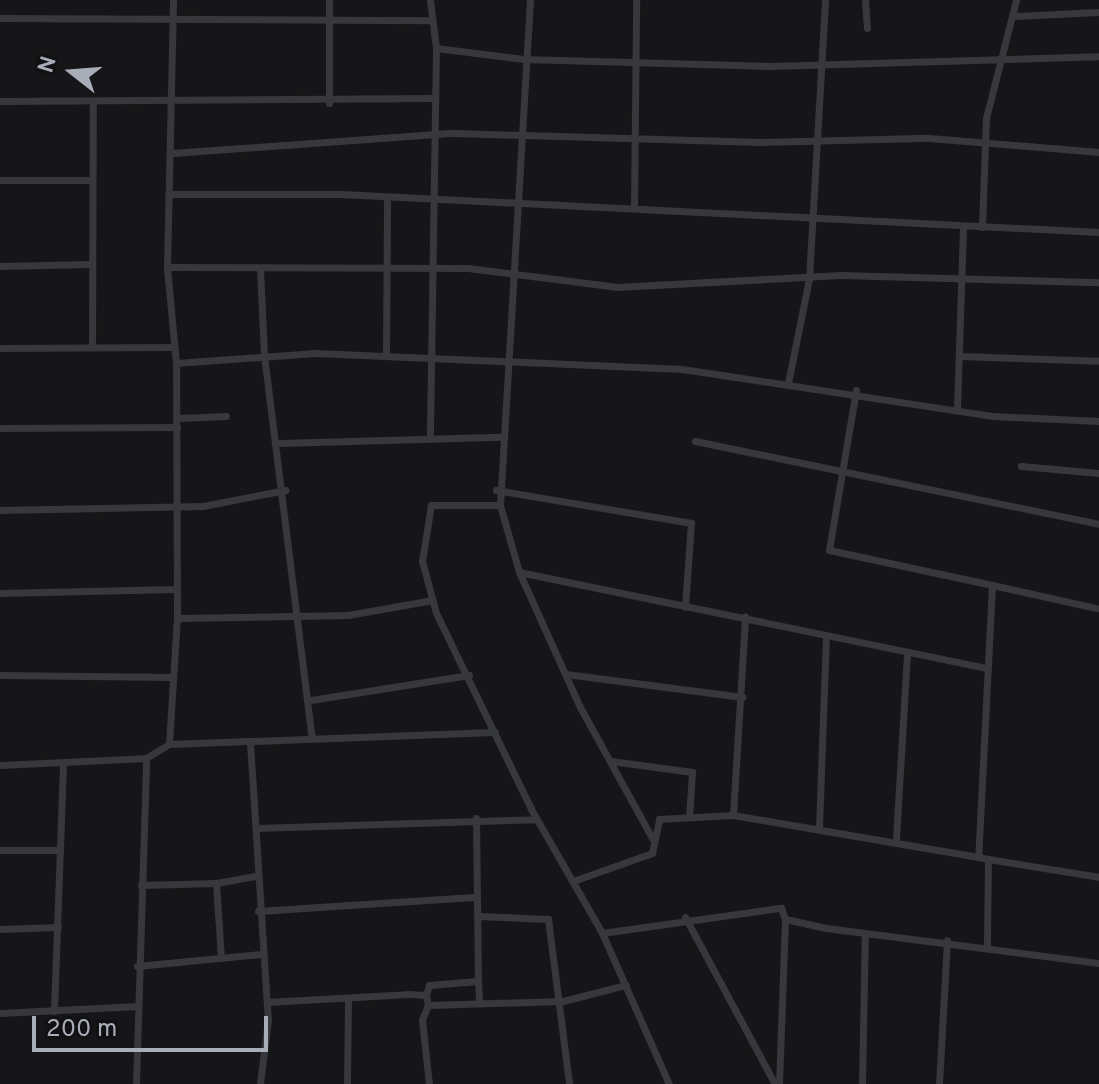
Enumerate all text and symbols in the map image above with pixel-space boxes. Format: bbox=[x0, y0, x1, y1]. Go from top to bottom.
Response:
north arrow bbox=[32, 32, 112, 112]
text: N bbox=[33, 53, 64, 76]
scale bar bbox=[36, 1000, 272, 1050]
text: 200 m bbox=[46, 1015, 117, 1045]

